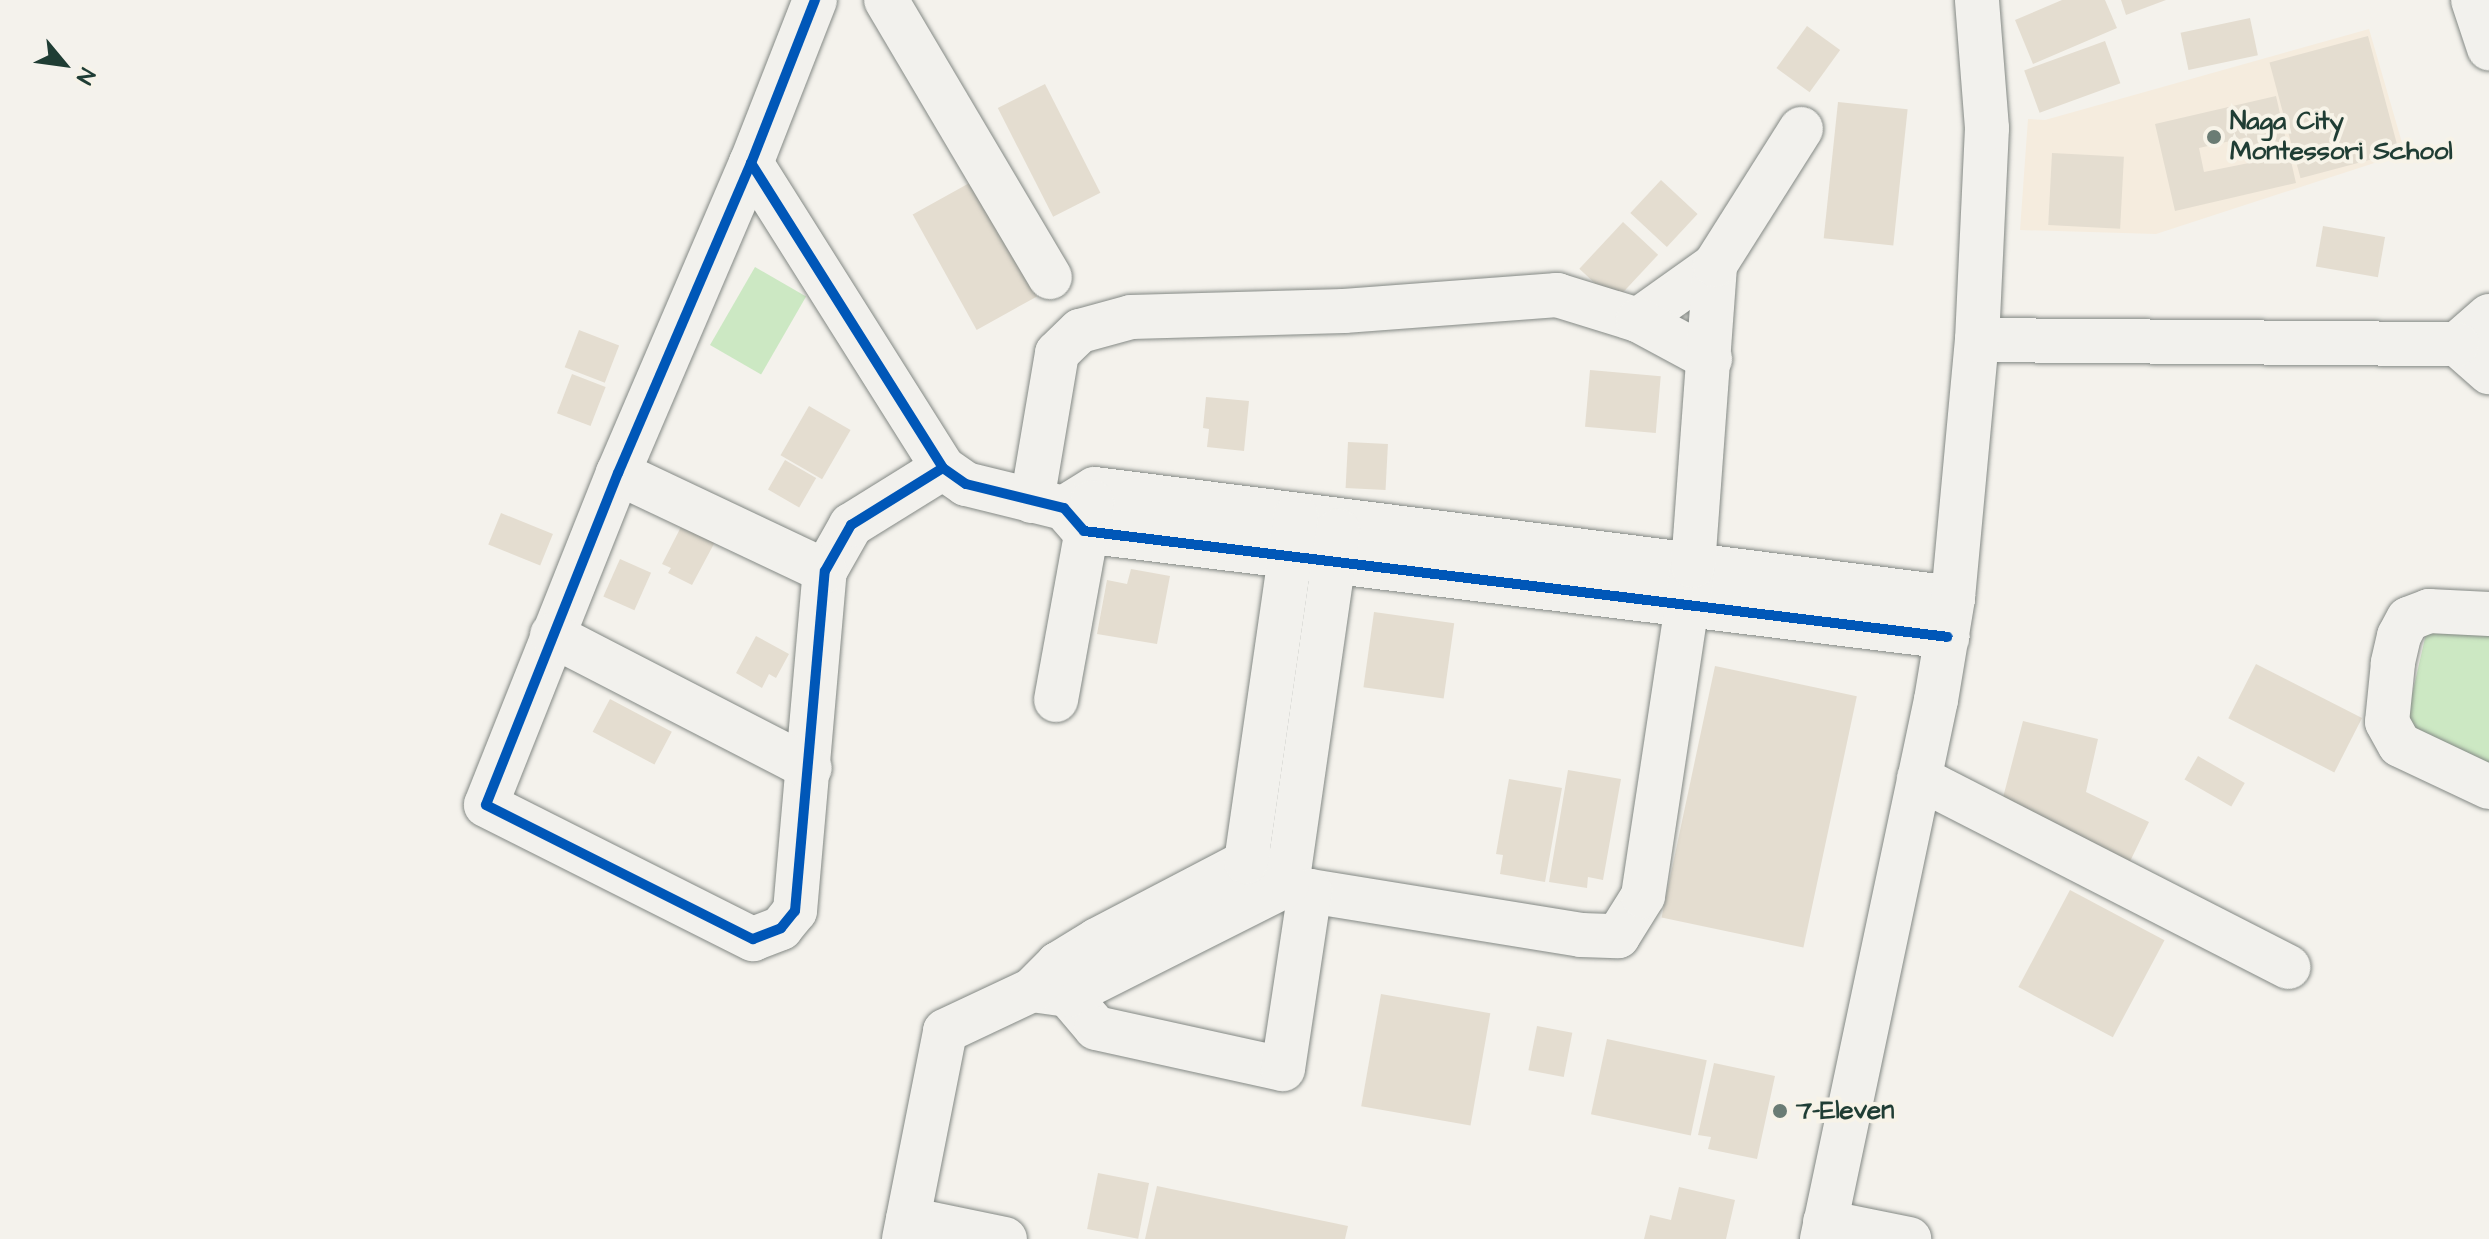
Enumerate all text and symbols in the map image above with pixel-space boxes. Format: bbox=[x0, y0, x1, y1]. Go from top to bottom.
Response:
north arrow bbox=[24, 24, 104, 104]
text: N bbox=[69, 62, 102, 89]
place label: Naga City Montessori School bbox=[2230, 106, 2452, 168]
marker: Naga City Montessori School bbox=[2205, 128, 2223, 146]
place label: 7-Eleven bbox=[1796, 1095, 1894, 1127]
marker: 7-Eleven bbox=[1771, 1102, 1789, 1120]

